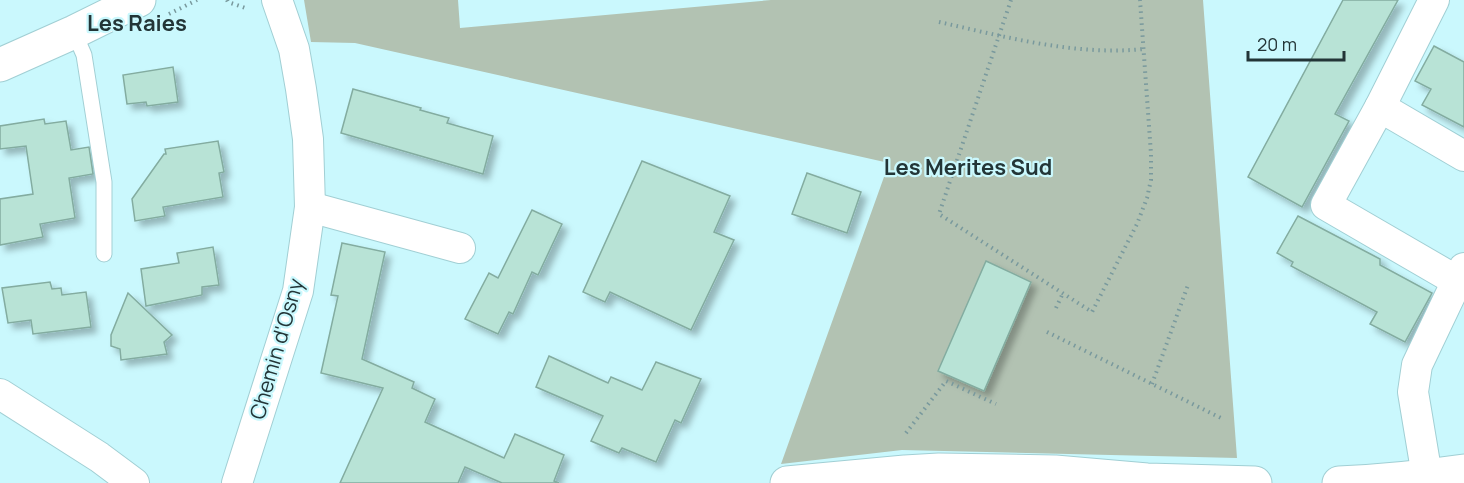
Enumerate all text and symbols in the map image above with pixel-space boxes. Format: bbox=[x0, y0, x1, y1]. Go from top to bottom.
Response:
district label: Les Raies bbox=[87, 8, 187, 38]
scale bar bbox=[1248, 24, 1344, 62]
text: 20 m bbox=[1257, 32, 1297, 56]
district label: Les Merites Sud bbox=[884, 152, 1052, 182]
street label: Chemin d'Osny bbox=[243, 275, 309, 422]

